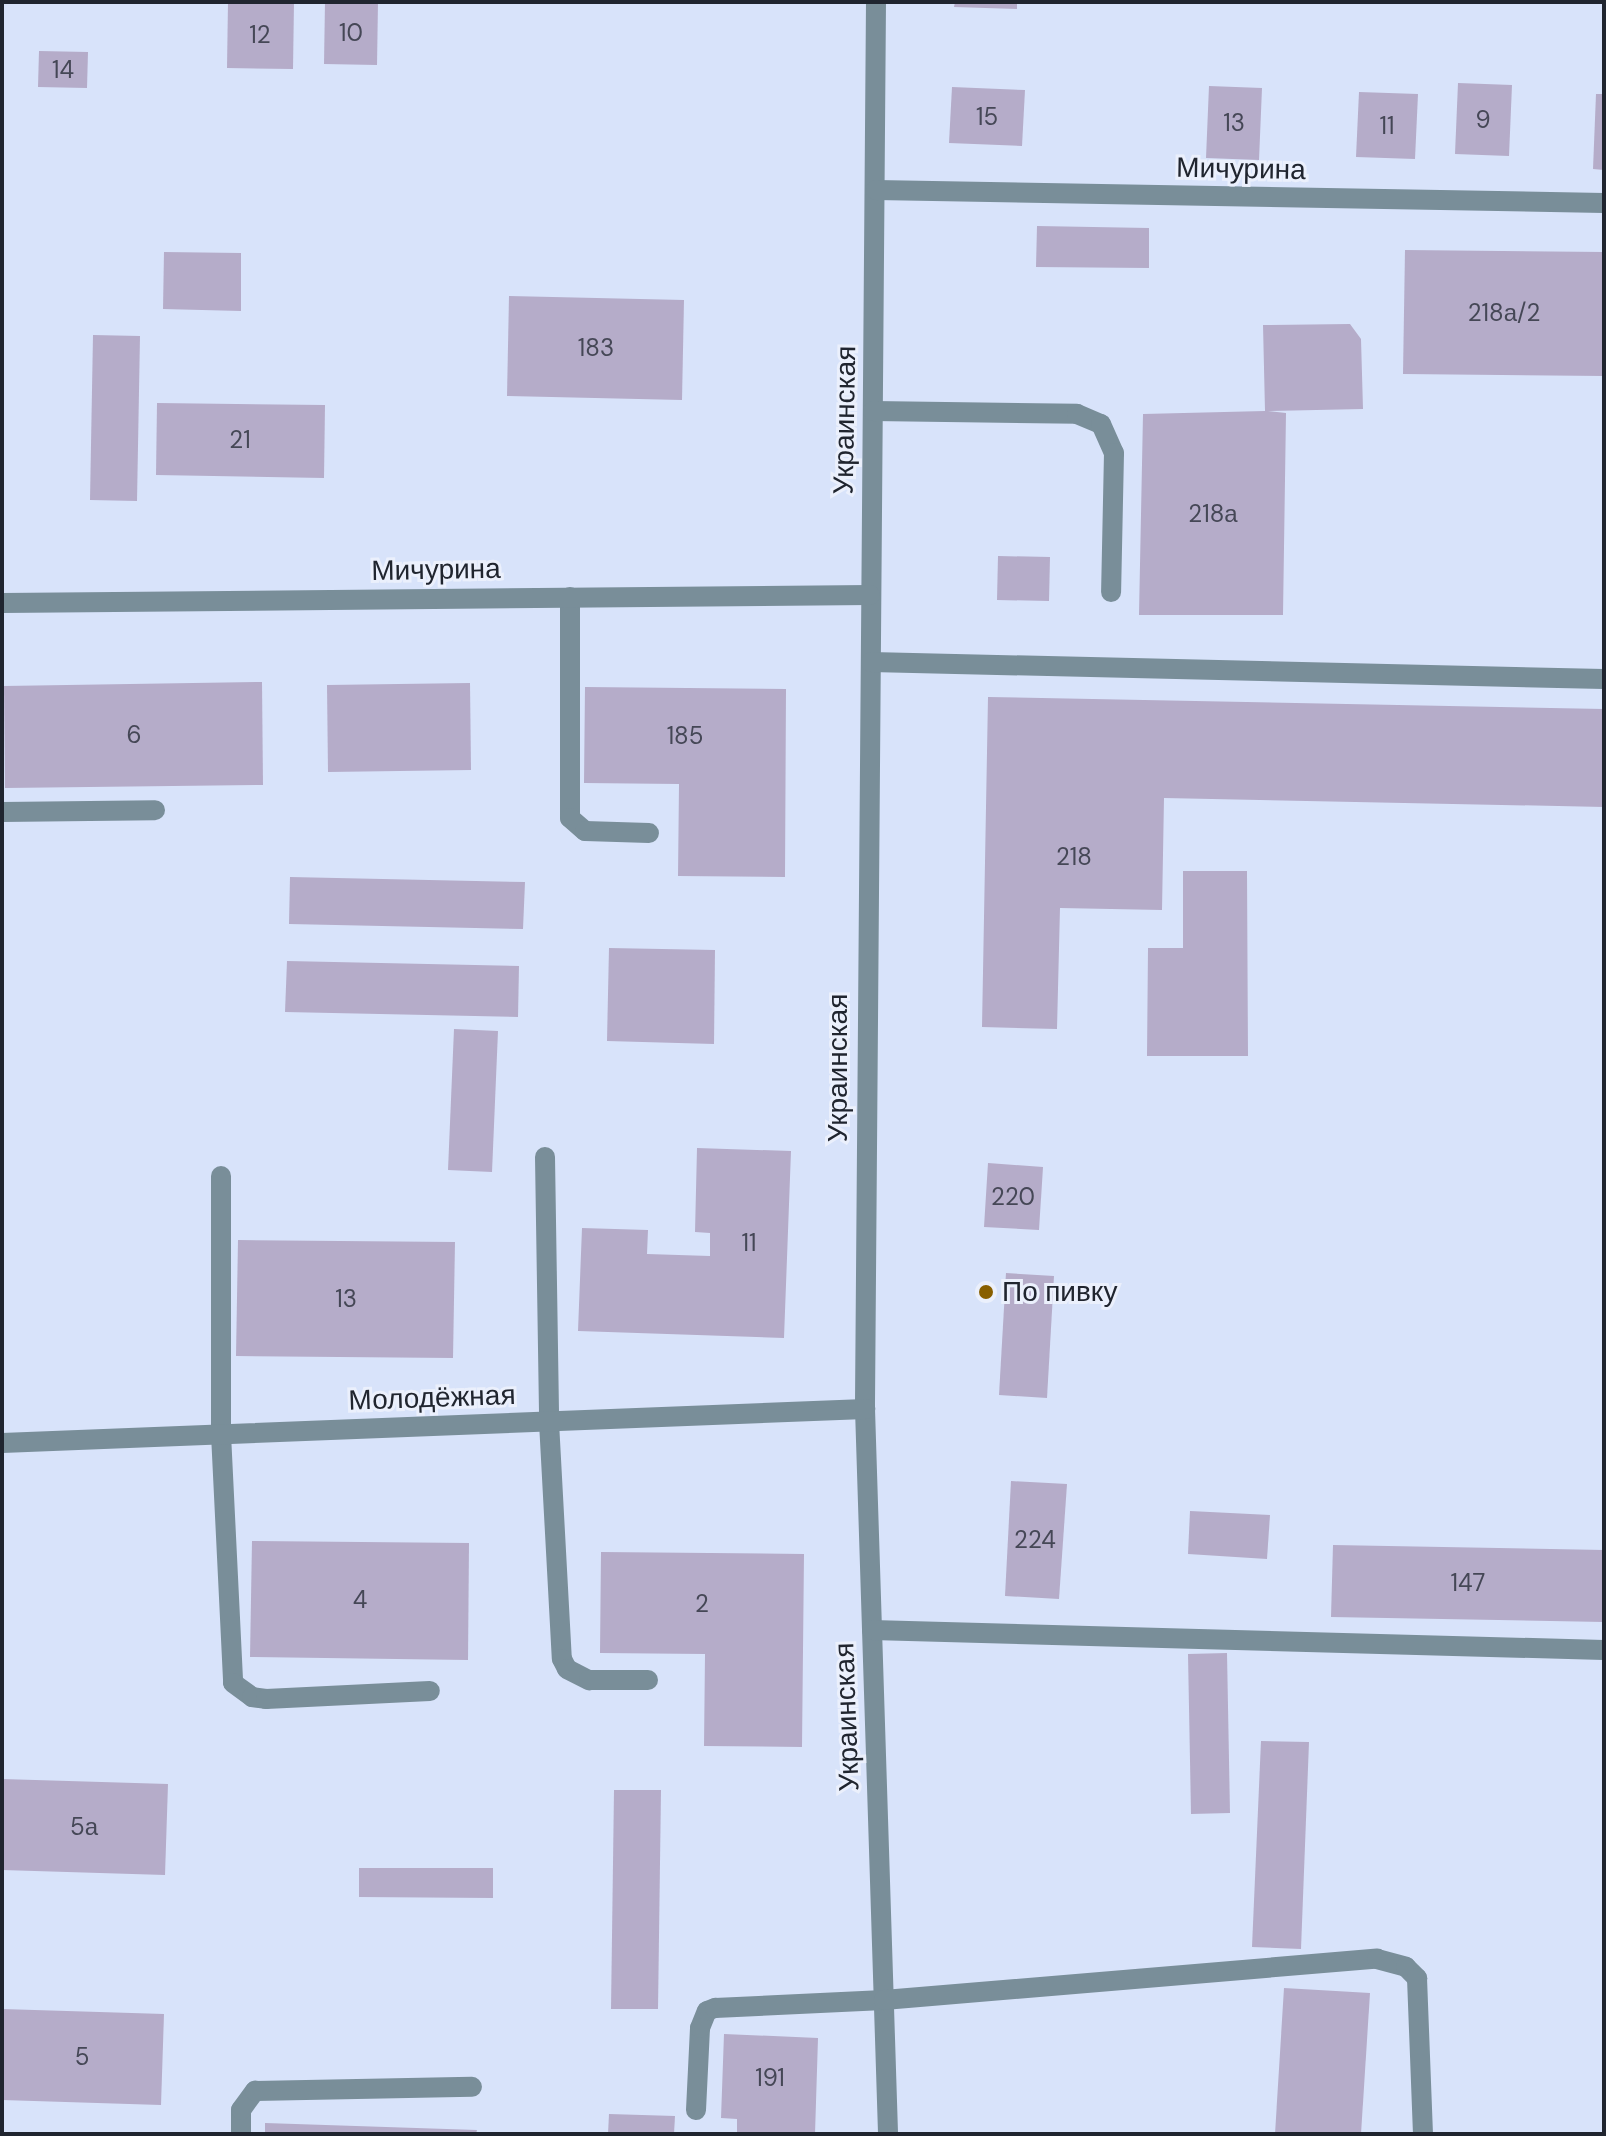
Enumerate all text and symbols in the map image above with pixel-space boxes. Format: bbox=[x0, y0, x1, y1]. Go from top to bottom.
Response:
house number: 10 bbox=[339, 19, 363, 47]
house number: 12 bbox=[249, 21, 271, 49]
house number: 14 bbox=[52, 56, 74, 84]
house number: 15 bbox=[976, 103, 998, 131]
house number: 9 bbox=[1475, 106, 1491, 134]
house number: 13 bbox=[1223, 109, 1245, 137]
house number: 11 bbox=[1380, 112, 1394, 140]
street label: Мичурина bbox=[1176, 151, 1306, 187]
house number: 218а/2 bbox=[1468, 299, 1540, 327]
house number: 183 bbox=[578, 334, 614, 362]
street label: Украинская bbox=[827, 345, 863, 495]
house number: 21 bbox=[229, 426, 251, 454]
house number: 218а bbox=[1188, 500, 1238, 528]
street label: Мичурина bbox=[371, 552, 501, 588]
house number: 6 bbox=[126, 721, 142, 749]
house number: 185 bbox=[667, 722, 703, 750]
house number: 218 bbox=[1056, 843, 1092, 871]
street label: Украинская bbox=[821, 994, 855, 1142]
house number: 220 bbox=[991, 1183, 1035, 1211]
house number: 11 bbox=[742, 1229, 756, 1257]
place label: По пивку bbox=[1002, 1275, 1117, 1309]
marker: По пивку bbox=[977, 1283, 995, 1301]
house number: 13 bbox=[335, 1285, 357, 1313]
street label: Молодёжная bbox=[348, 1378, 516, 1418]
house number: 224 bbox=[1014, 1526, 1056, 1554]
house number: 147 bbox=[1451, 1569, 1485, 1597]
house number: 4 bbox=[353, 1586, 367, 1614]
house number: 2 bbox=[695, 1590, 709, 1618]
street label: Украинская bbox=[828, 1642, 866, 1792]
house number: 5а bbox=[70, 1813, 98, 1841]
house number: 5 bbox=[75, 2043, 89, 2071]
house number: 191 bbox=[755, 2064, 785, 2092]

